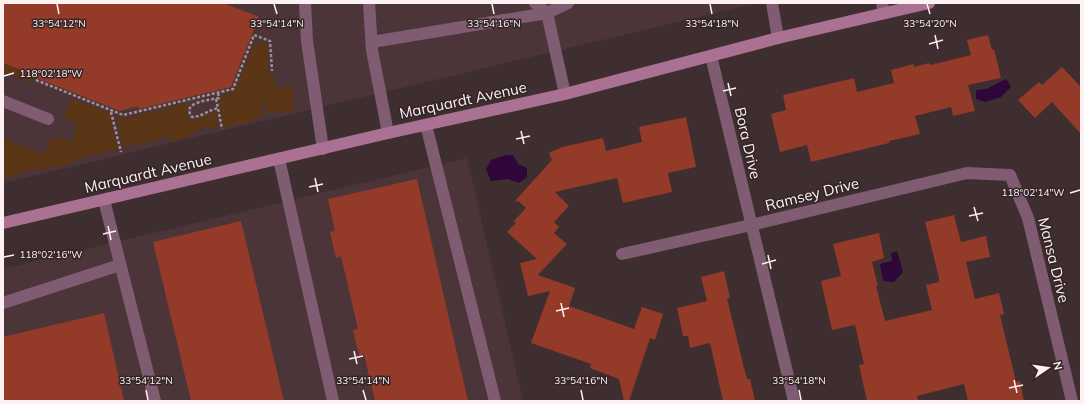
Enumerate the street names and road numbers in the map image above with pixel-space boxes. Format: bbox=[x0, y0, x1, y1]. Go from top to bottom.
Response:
street label: Marquardt Avenue bbox=[398, 77, 528, 123]
street label: Bora Drive bbox=[730, 105, 766, 181]
street label: Marquardt Avenue bbox=[83, 149, 213, 197]
street label: Ramsey Drive bbox=[763, 173, 861, 215]
street label: Mansa Drive bbox=[1034, 215, 1074, 305]

